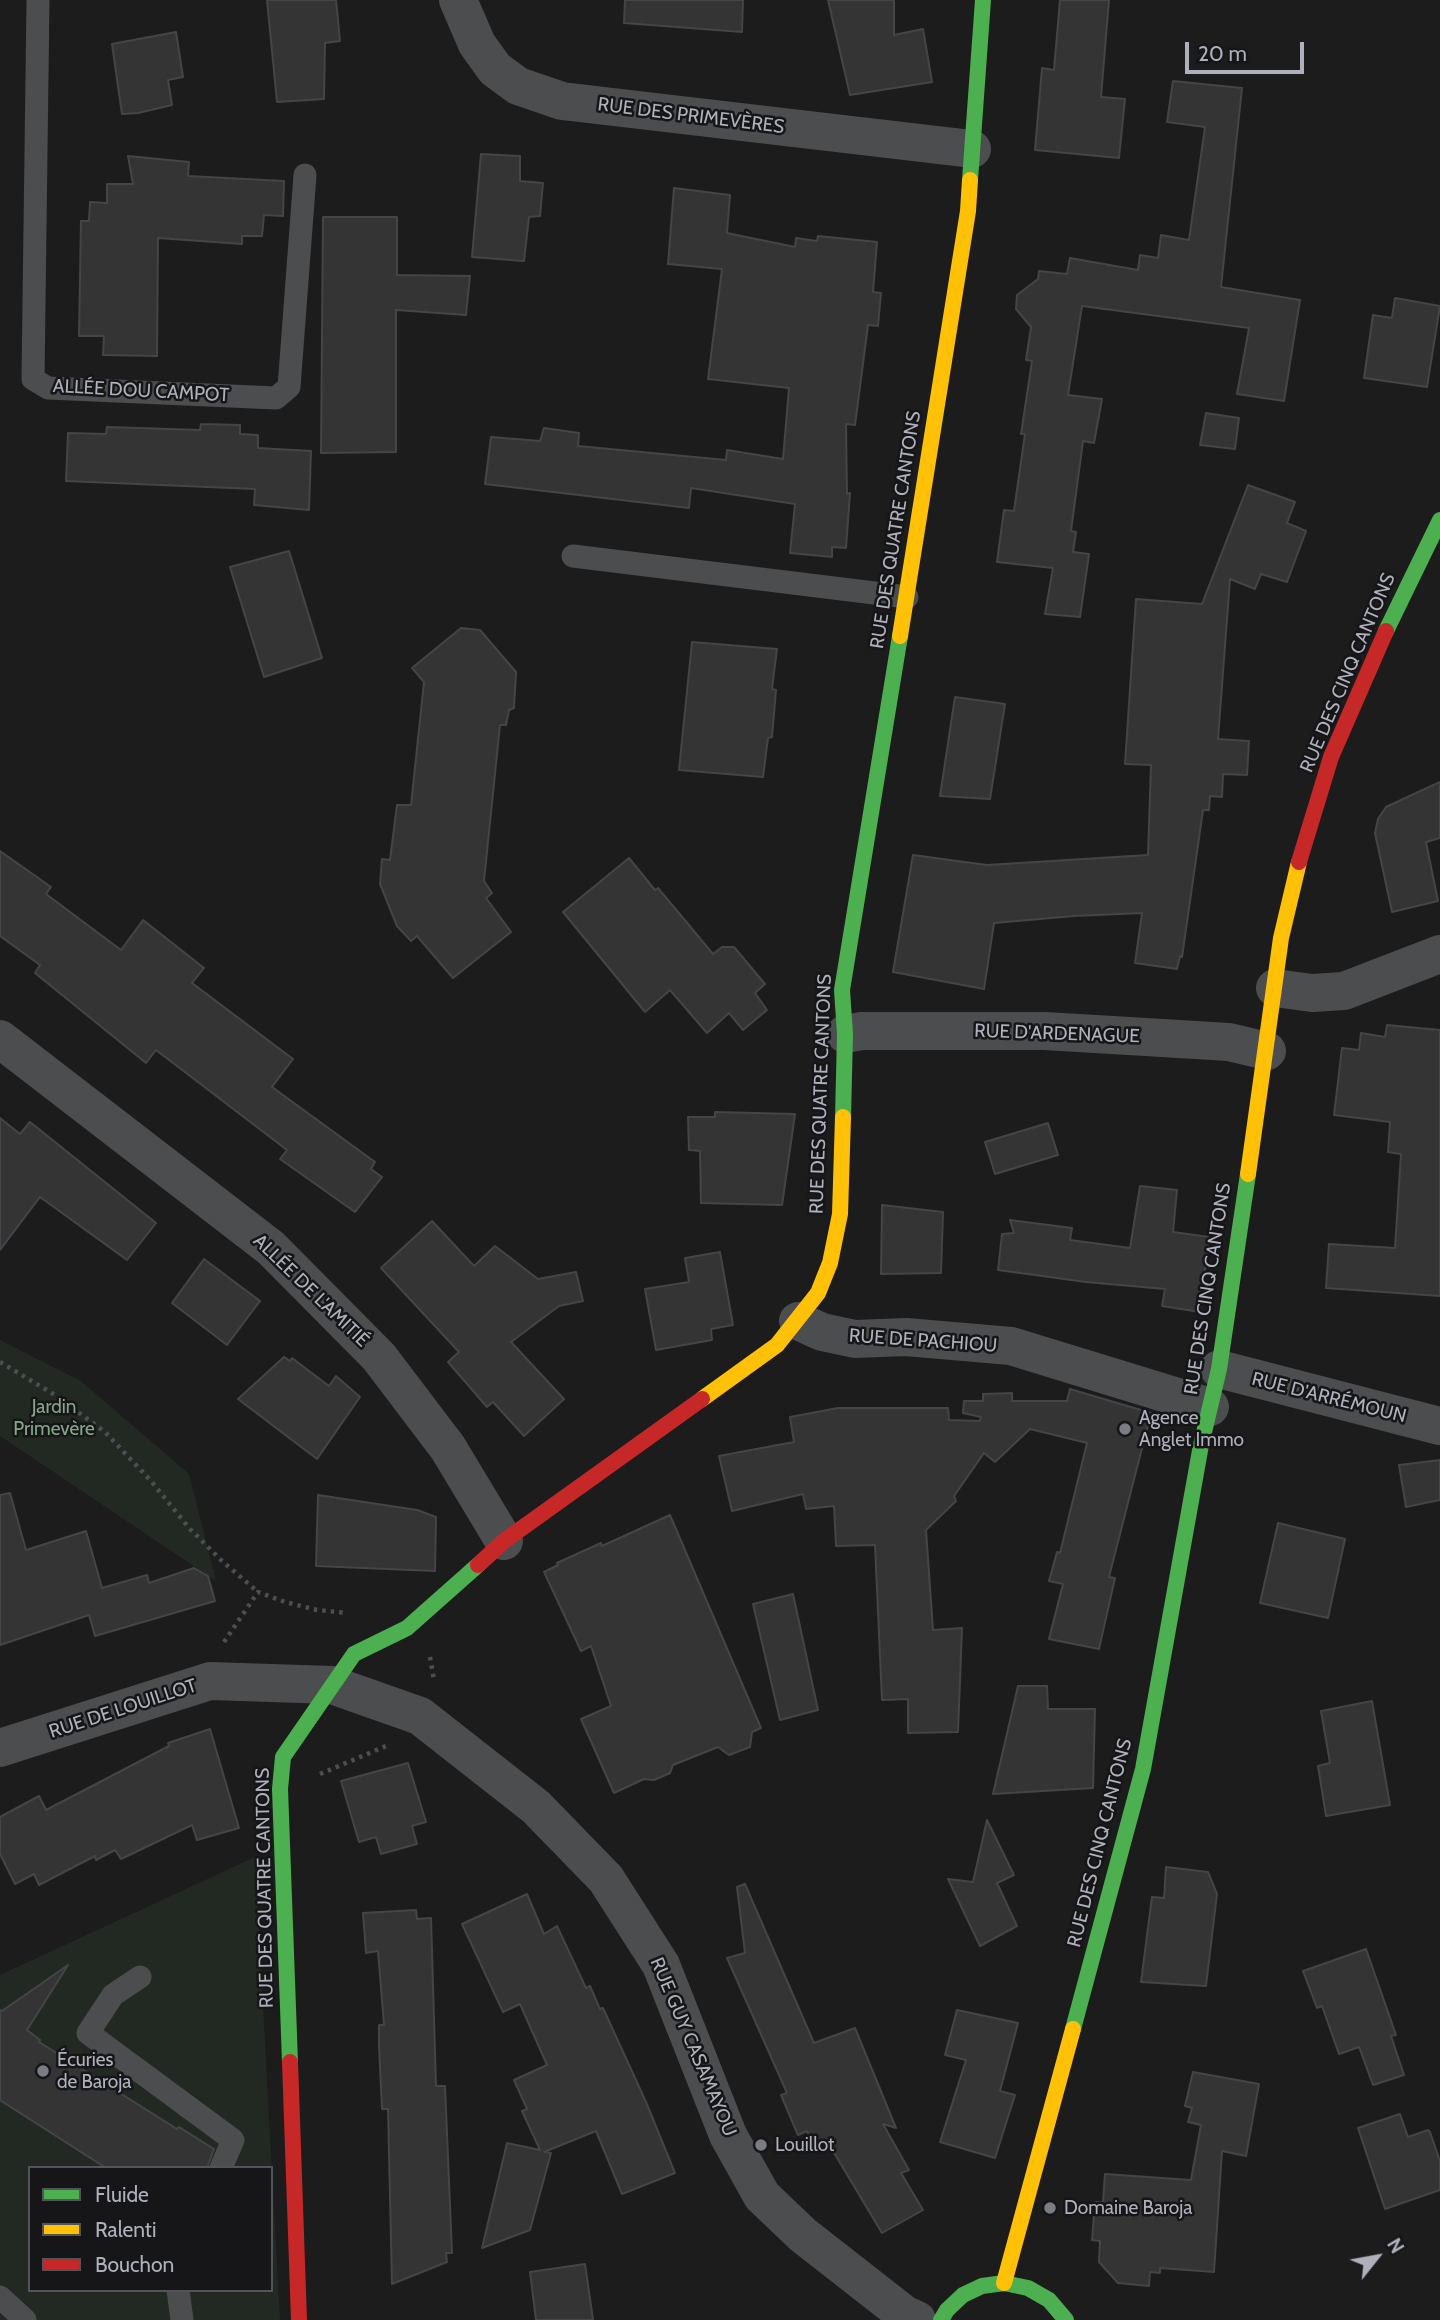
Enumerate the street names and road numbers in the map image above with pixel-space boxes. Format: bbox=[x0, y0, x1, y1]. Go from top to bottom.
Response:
street label: RUE DES PRIMEVÈRES bbox=[596, 93, 786, 139]
street label: ALLÉE DOU CAMPOT bbox=[52, 375, 230, 407]
street label: RUE DES QUATRE CANTONS bbox=[866, 409, 926, 651]
street label: RUE DES CINQ CANTONS bbox=[1296, 570, 1400, 776]
street label: RUE DES QUATRE CANTONS bbox=[805, 973, 837, 1215]
street label: RUE D'ARDENAGUE bbox=[974, 1020, 1140, 1048]
street label: RUE DES CINQ CANTONS bbox=[1180, 1181, 1236, 1397]
street label: ALLÉE DE L'AMITIÉ bbox=[248, 1230, 374, 1352]
street label: RUE DE PACHIOU bbox=[848, 1324, 998, 1358]
street label: RUE D'ARRÉMOUN bbox=[1249, 1368, 1409, 1428]
street label: RUE DE LOUILLOT bbox=[46, 1674, 200, 1744]
street label: RUE DES CINQ CANTONS bbox=[1063, 1736, 1137, 1950]
street label: RUE DES QUATRE CANTONS bbox=[252, 1768, 278, 2008]
street label: RUE GUY CASAMAYOU bbox=[645, 1954, 741, 2140]

